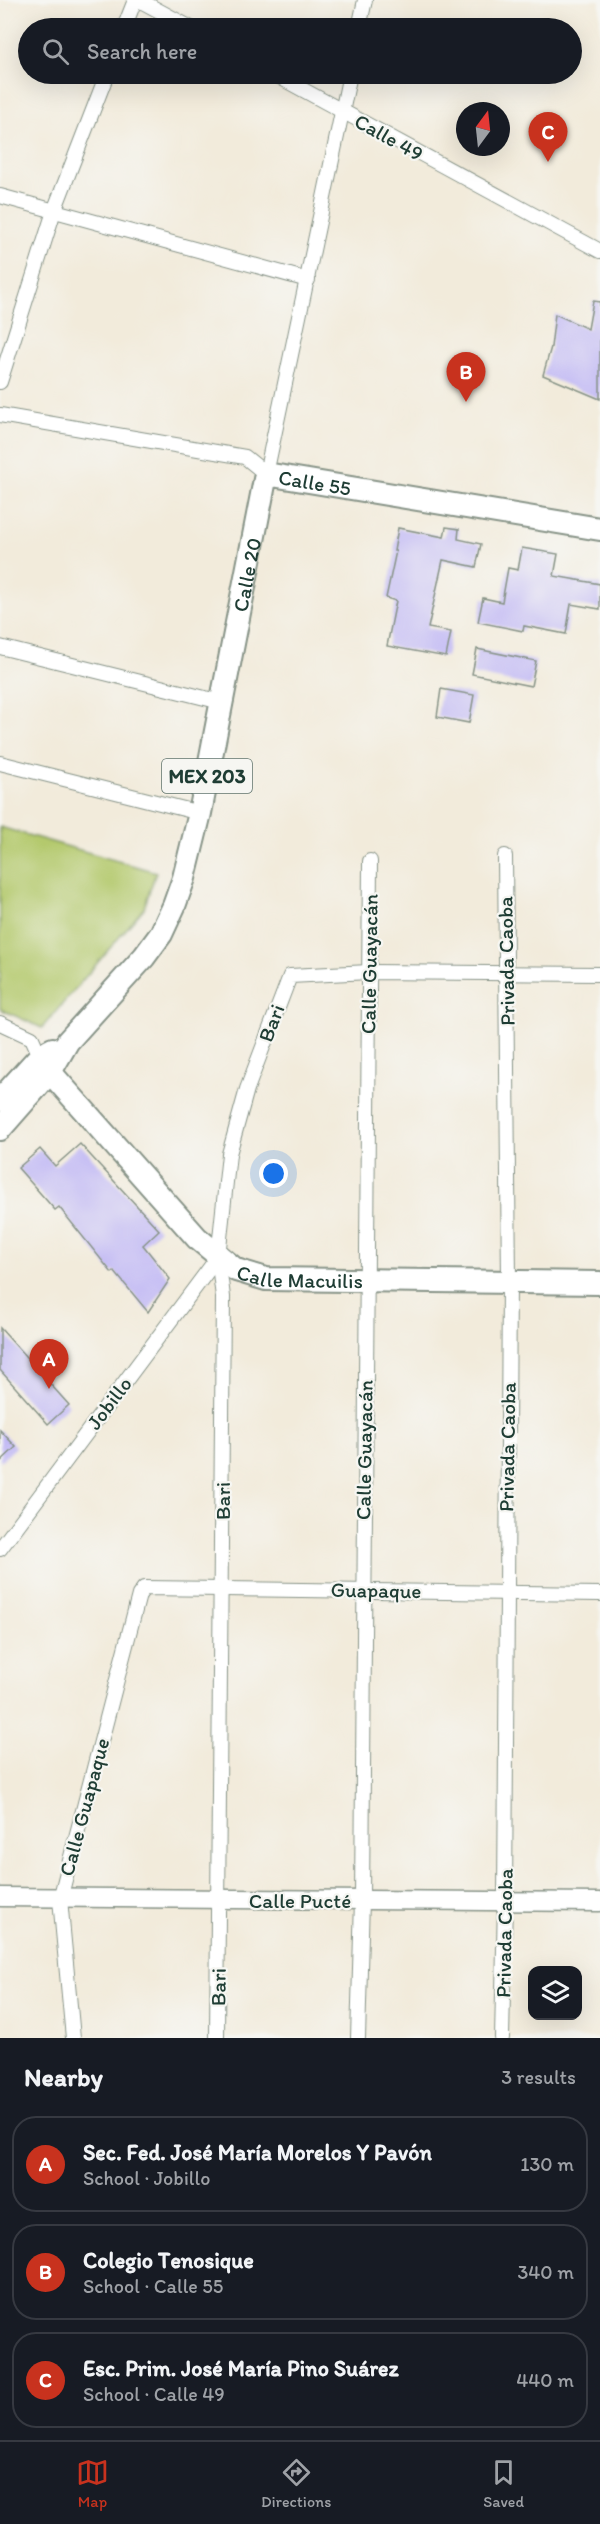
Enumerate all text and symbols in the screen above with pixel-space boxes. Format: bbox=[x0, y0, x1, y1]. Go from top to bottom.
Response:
search box bbox=[18, 18, 582, 84]
icon: search bbox=[39, 35, 72, 68]
text: Search here bbox=[87, 38, 197, 65]
north arrow bbox=[456, 102, 510, 156]
street label: Calle 49 bbox=[350, 108, 428, 166]
pin: C bbox=[528, 112, 568, 162]
pin: B bbox=[446, 352, 486, 402]
street label: Calle 55 bbox=[277, 464, 353, 500]
street label: Calle 20 bbox=[227, 535, 266, 614]
road number: MEX 203 bbox=[162, 759, 252, 793]
street label: Calle Guayacán bbox=[355, 894, 383, 1034]
street label: Privada Caoba bbox=[492, 896, 520, 1026]
street label: Bari bbox=[252, 1001, 290, 1045]
your location bbox=[259, 1159, 288, 1188]
street label: Calle Macuilis bbox=[234, 1259, 363, 1293]
pin: A bbox=[29, 1340, 68, 1389]
street label: Jobillo bbox=[81, 1372, 137, 1434]
street label: Calle Guayacán bbox=[350, 1380, 378, 1520]
street label: Privada Caoba bbox=[493, 1382, 521, 1512]
street label: Bari bbox=[210, 1482, 235, 1520]
street label: Guapaque bbox=[330, 1577, 422, 1603]
street label: Calle Guapaque bbox=[54, 1735, 114, 1879]
street label: Privada Caoba bbox=[490, 1868, 518, 1998]
street label: Calle Pucté bbox=[249, 1888, 351, 1913]
map controls bbox=[528, 1966, 582, 2020]
button: layers bbox=[528, 1966, 582, 2020]
street label: Bari bbox=[205, 1968, 231, 2006]
text: Nearby bbox=[24, 2061, 103, 2093]
text: 3 results bbox=[501, 2065, 576, 2089]
text: Sec. Fed. José María Morelos Y Pavón bbox=[83, 2139, 432, 2166]
text: A bbox=[39, 2152, 52, 2176]
text: 130 m bbox=[520, 2152, 574, 2176]
text: School · Jobillo bbox=[83, 2166, 210, 2190]
text: Colegio Tenosique bbox=[83, 2247, 254, 2274]
text: B bbox=[39, 2260, 52, 2284]
text: 340 m bbox=[517, 2260, 574, 2284]
text: School · Calle 55 bbox=[83, 2274, 223, 2298]
text: Esc. Prim. José María Pino Suárez bbox=[83, 2355, 399, 2382]
text: C bbox=[39, 2368, 52, 2392]
text: 440 m bbox=[516, 2368, 574, 2392]
text: School · Calle 49 bbox=[83, 2382, 225, 2406]
tab: Map bbox=[76, 2456, 109, 2511]
tab: Directions bbox=[261, 2456, 331, 2511]
tab: Saved bbox=[483, 2456, 524, 2511]

